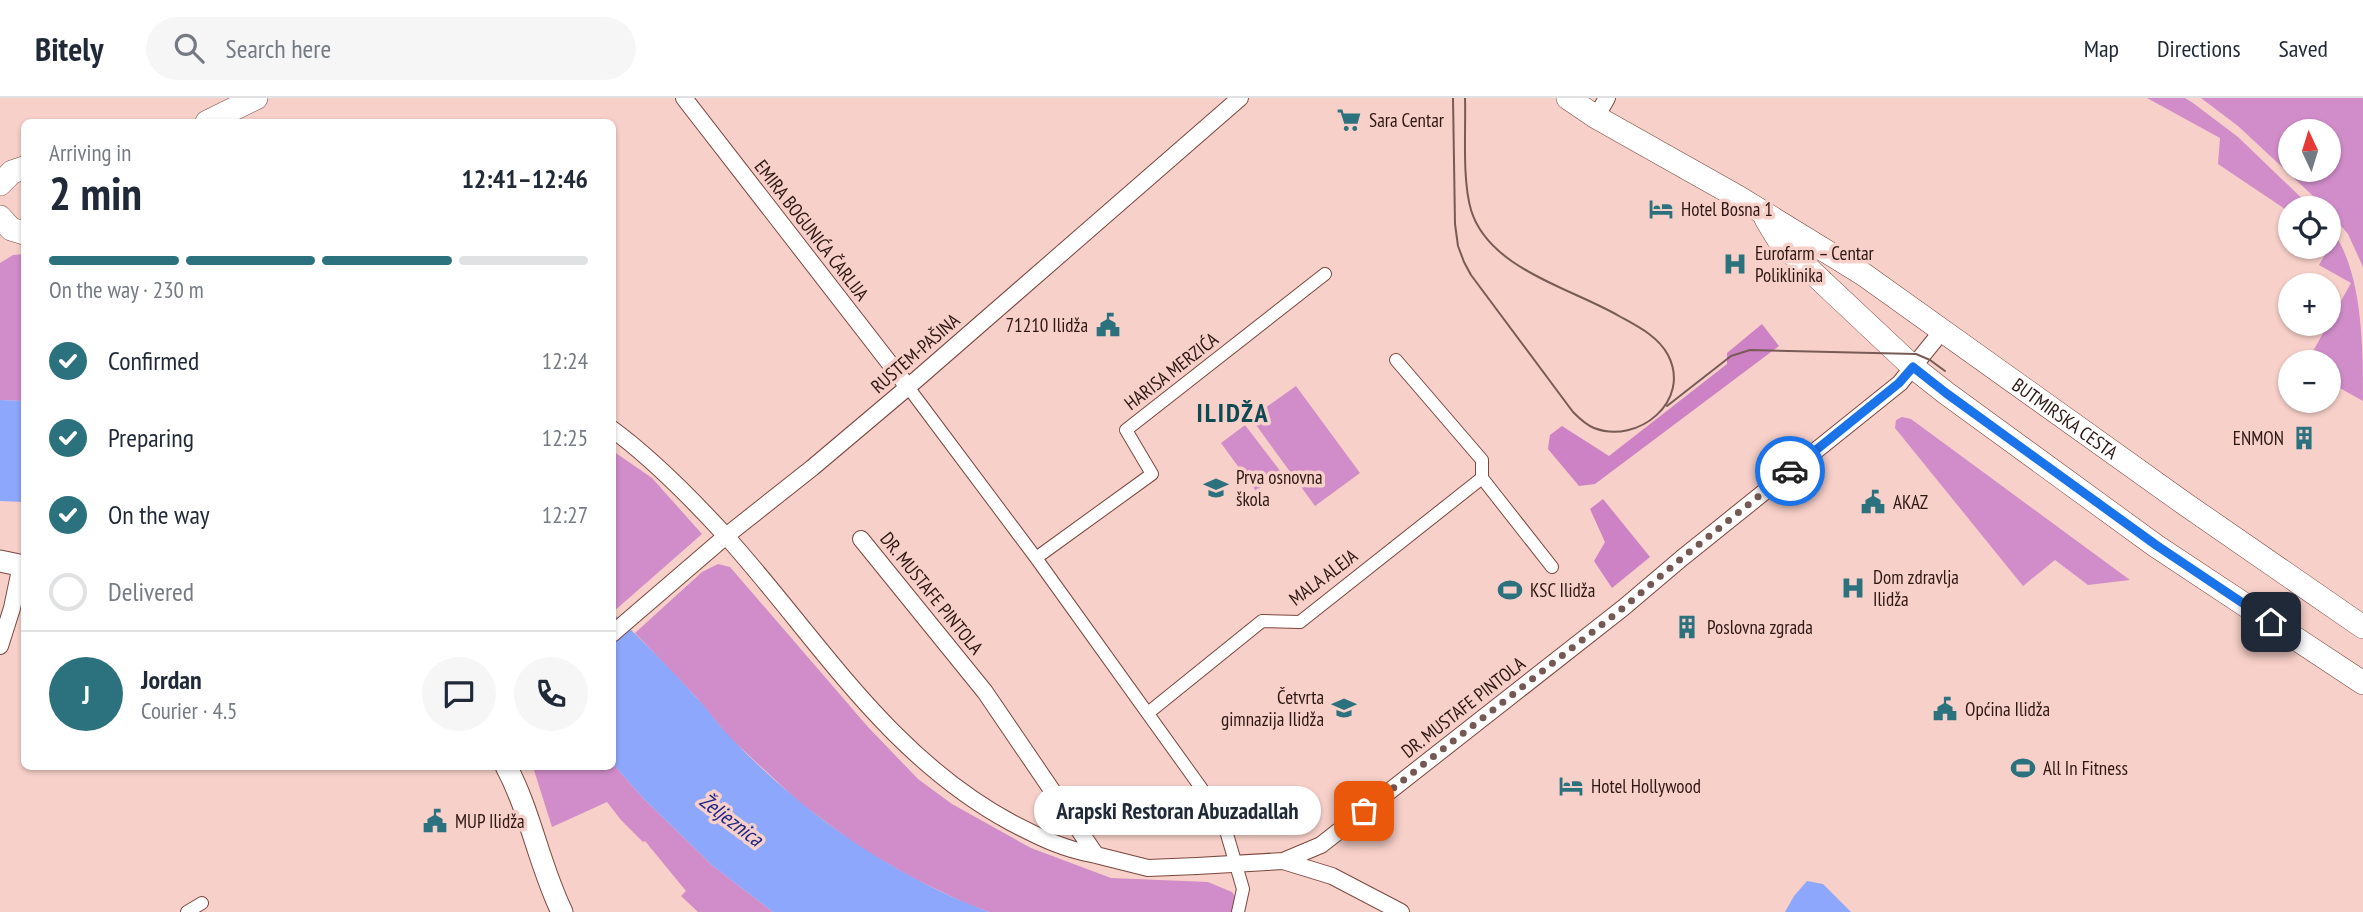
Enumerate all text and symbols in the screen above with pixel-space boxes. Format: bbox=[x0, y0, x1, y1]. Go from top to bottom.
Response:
search box bbox=[146, 17, 636, 80]
text: Bitely bbox=[35, 27, 104, 70]
icon: search bbox=[170, 29, 208, 67]
text: Search here bbox=[226, 32, 331, 65]
text: Map bbox=[2084, 33, 2119, 64]
text: Directions bbox=[2157, 33, 2241, 64]
text: Saved bbox=[2279, 33, 2328, 64]
supermarket icon: Sara Centar bbox=[1335, 106, 1363, 134]
place label: Sara Centar bbox=[1369, 108, 1445, 132]
north arrow bbox=[2278, 119, 2342, 182]
map controls bbox=[2278, 119, 2341, 413]
text: Arriving in bbox=[49, 138, 131, 167]
street label: EMIRA BOGUNIĆA ČARLIJA bbox=[750, 155, 874, 305]
text: 12:41–12:46 bbox=[461, 162, 588, 195]
text: 2 min bbox=[49, 163, 142, 223]
hotel icon: Hotel Bosna 1 bbox=[1647, 195, 1675, 223]
button: locate bbox=[2278, 196, 2341, 259]
place label: Hotel Bosna 1 bbox=[1681, 197, 1773, 221]
place label: Eurofarm – Centar Poliklinika bbox=[1755, 241, 1875, 287]
hospital icon: Eurofarm – Centar Poliklinika bbox=[1721, 250, 1749, 278]
button: + bbox=[2278, 273, 2341, 336]
text: On the way · 230 m bbox=[49, 275, 204, 304]
street label: RUSTEM-PAŠINA bbox=[866, 308, 964, 398]
public building icon: 71210 Ilidža bbox=[1094, 311, 1122, 339]
place label: 71210 Ilidža bbox=[1006, 313, 1088, 337]
street label: HARISA MERZIĆA bbox=[1119, 327, 1223, 415]
icon: check bbox=[49, 342, 87, 380]
text: Confirmed bbox=[108, 344, 199, 377]
text: 12:24 bbox=[542, 346, 588, 375]
button: − bbox=[2278, 350, 2341, 413]
street label: BUTMIRSKA CESTA bbox=[2008, 373, 2123, 464]
district label: ILIDŽA bbox=[1197, 396, 1269, 429]
icon: check bbox=[49, 419, 87, 457]
text: Preparing bbox=[108, 421, 194, 454]
text: 12:25 bbox=[542, 423, 588, 452]
building icon: ENMON bbox=[2290, 424, 2318, 452]
place label: ENMON bbox=[2233, 426, 2284, 450]
courier bbox=[1755, 436, 1825, 506]
icon: car bbox=[1771, 452, 1809, 490]
place label: Prva osnovna škola bbox=[1236, 465, 1323, 511]
school or university icon: Prva osnovna škola bbox=[1202, 474, 1230, 502]
public building icon: AKAZ bbox=[1859, 488, 1887, 516]
place label: AKAZ bbox=[1893, 490, 1928, 514]
icon: check bbox=[49, 496, 87, 534]
text: On the way bbox=[108, 498, 210, 531]
text: 12:27 bbox=[542, 500, 588, 529]
street label: DR. MUSTAFE PINTOLA bbox=[875, 527, 989, 659]
street label: MALA ALEJA bbox=[1284, 543, 1362, 611]
place label: Dom zdravlja Ilidža bbox=[1873, 565, 1959, 611]
hospital icon: Dom zdravlja Ilidža bbox=[1839, 574, 1867, 602]
text: Delivered bbox=[108, 575, 194, 608]
sports icon: KSC Ilidža bbox=[1496, 576, 1524, 604]
place label: KSC Ilidža bbox=[1530, 578, 1595, 602]
pin bbox=[2241, 592, 2301, 652]
icon: home bbox=[2252, 603, 2290, 641]
building icon: Poslovna zgrada bbox=[1673, 613, 1701, 641]
place label: Poslovna zgrada bbox=[1707, 615, 1813, 639]
street label: DR. MUSTAFE PINTOLA bbox=[1396, 651, 1530, 763]
button: chat bbox=[422, 657, 496, 731]
button: phone bbox=[514, 657, 588, 731]
text: Jordan bbox=[141, 663, 202, 696]
text: J bbox=[82, 678, 90, 711]
place label: Četvrta gimnazija Ilidža bbox=[1221, 685, 1324, 731]
school or university icon: Četvrta gimnazija Ilidža bbox=[1330, 694, 1358, 722]
public building icon: Općina Ilidža bbox=[1931, 695, 1959, 723]
text: Courier · 4.5 bbox=[141, 696, 237, 725]
place label: Općina Ilidža bbox=[1965, 697, 2050, 721]
sports icon: All In Fitness bbox=[2009, 754, 2037, 782]
place label: All In Fitness bbox=[2043, 756, 2128, 780]
hotel icon: Hotel Hollywood bbox=[1557, 772, 1585, 800]
place label: Hotel Hollywood bbox=[1591, 774, 1701, 798]
pin bbox=[1334, 781, 1394, 841]
callout: Arapski Restoran Abuzadallah bbox=[1035, 786, 1322, 836]
water label: Željeznica bbox=[694, 787, 770, 853]
icon: bag bbox=[1345, 792, 1383, 830]
text: Arapski Restoran Abuzadallah bbox=[1056, 796, 1299, 825]
public building icon: MUP Ilidža bbox=[421, 807, 449, 835]
place label: MUP Ilidža bbox=[455, 809, 525, 833]

